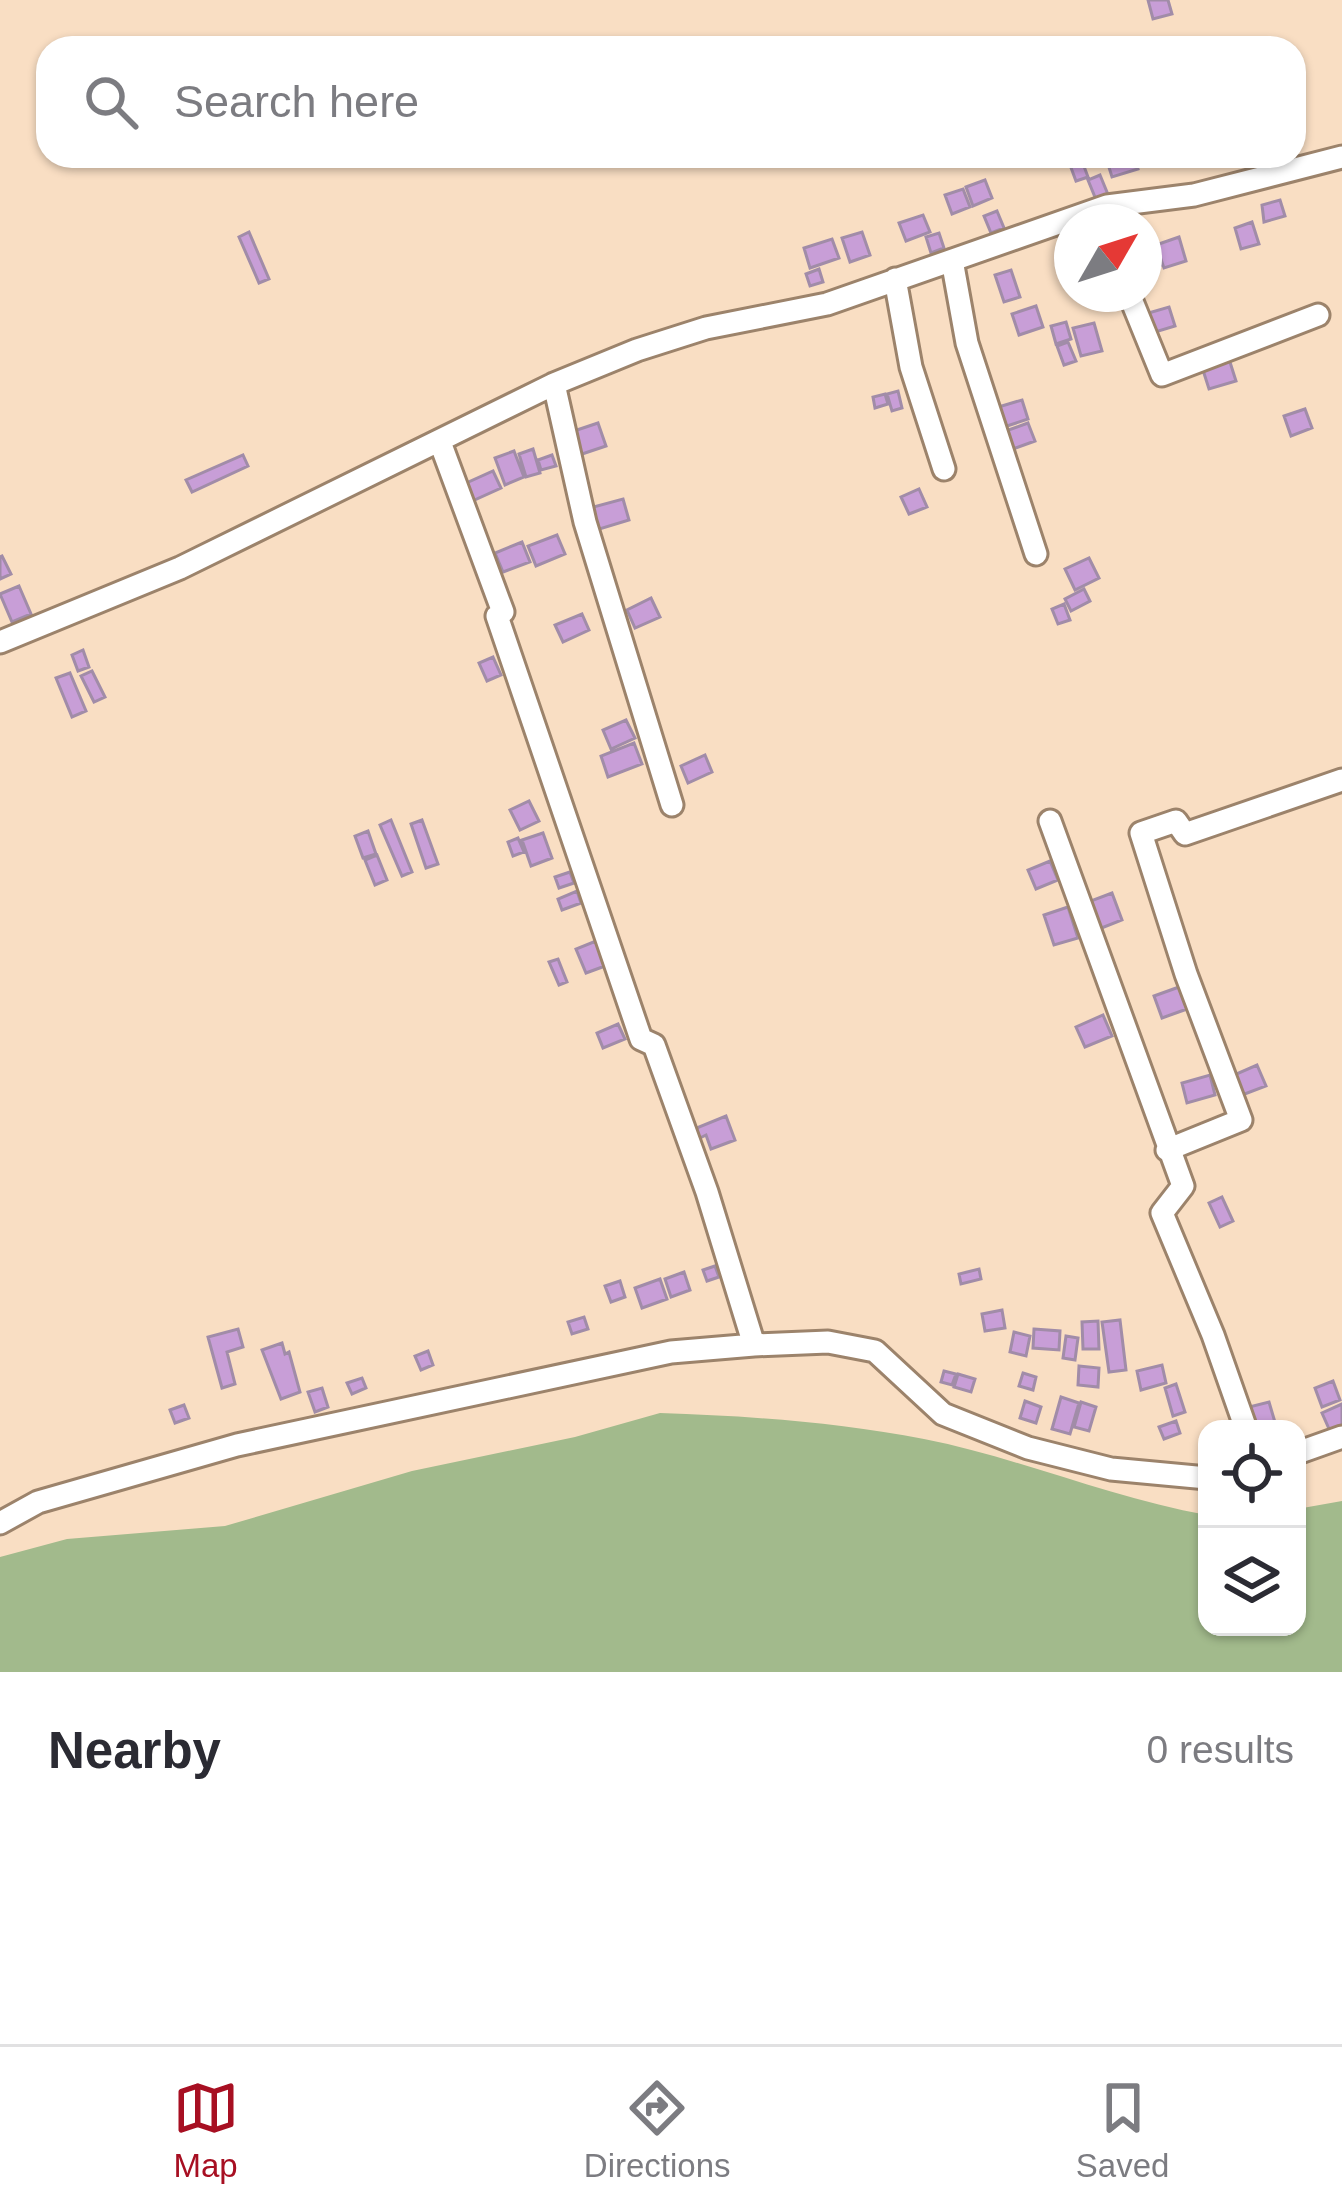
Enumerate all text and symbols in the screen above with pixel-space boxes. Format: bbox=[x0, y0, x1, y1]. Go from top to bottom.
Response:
search box bbox=[36, 36, 1306, 168]
icon: search bbox=[78, 69, 144, 135]
text: Search here bbox=[174, 76, 419, 127]
north arrow bbox=[1054, 204, 1162, 312]
map controls bbox=[1198, 1420, 1306, 1636]
button: locate bbox=[1198, 1420, 1306, 1528]
button: layers bbox=[1198, 1528, 1306, 1636]
text: Nearby bbox=[48, 1722, 221, 1779]
text: 0 results bbox=[1147, 1728, 1294, 1771]
tab: Map bbox=[173, 2075, 239, 2185]
tab: Directions bbox=[584, 2075, 731, 2185]
tab: Saved bbox=[1076, 2075, 1169, 2185]

